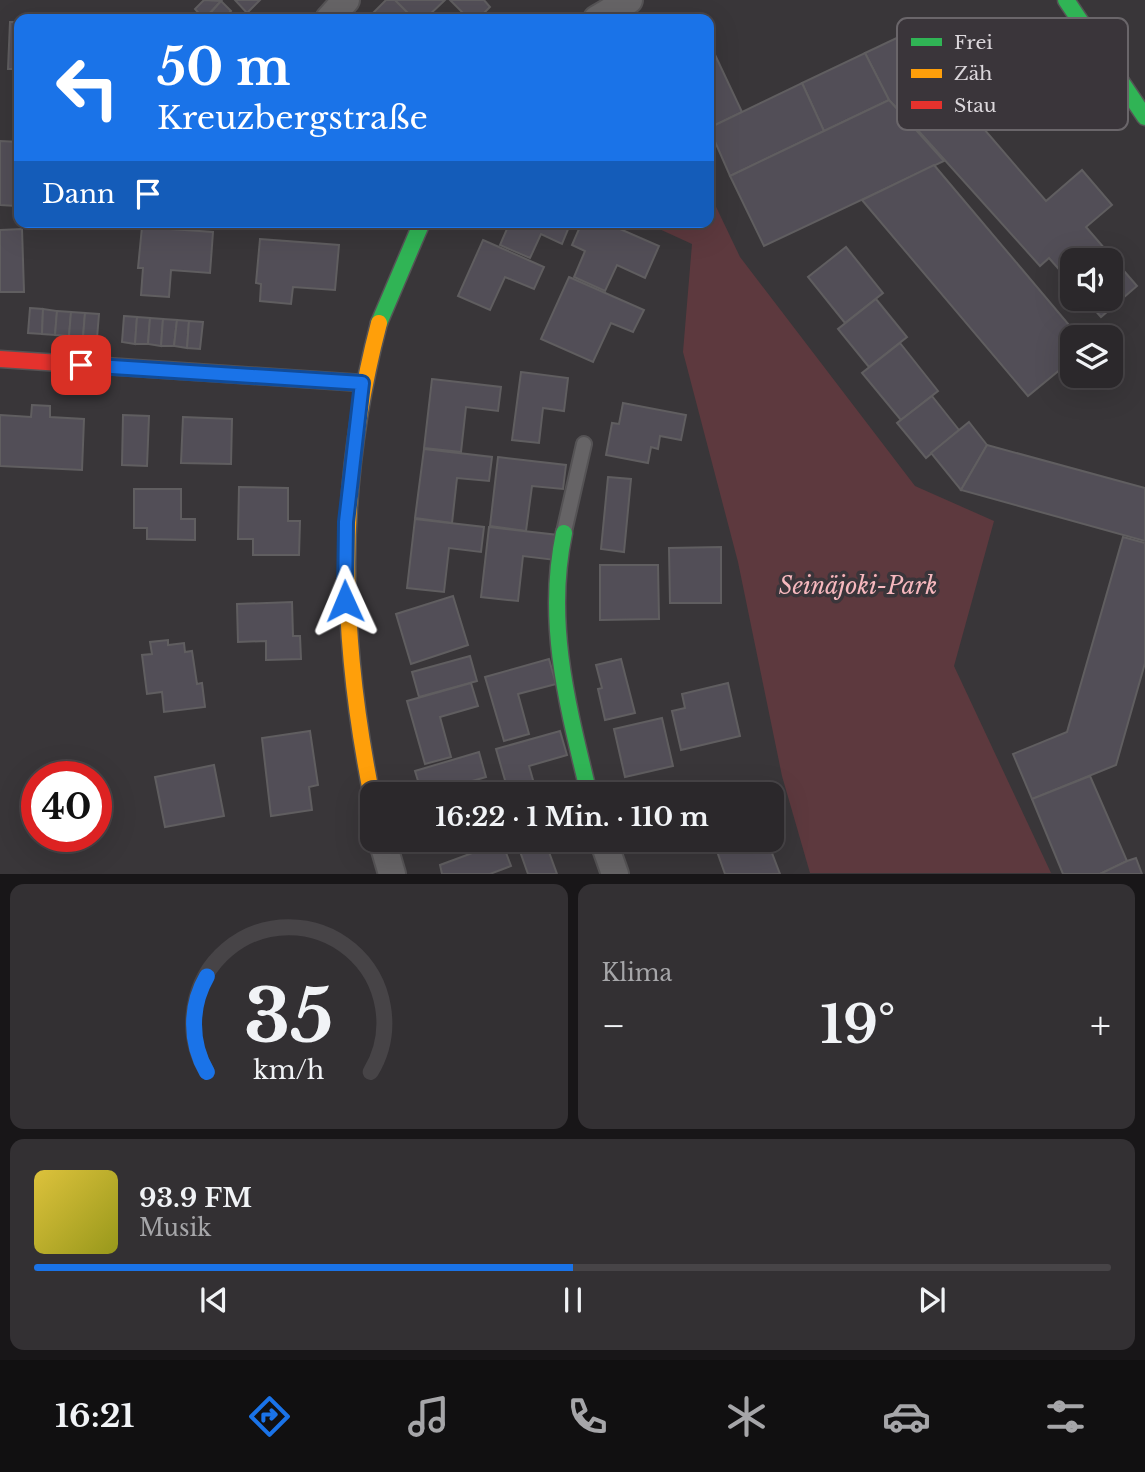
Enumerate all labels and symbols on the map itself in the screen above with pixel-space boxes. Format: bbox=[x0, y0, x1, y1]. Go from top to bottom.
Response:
legend bbox=[897, 18, 1128, 130]
text: Frei bbox=[954, 31, 993, 54]
text: Zäh bbox=[954, 62, 992, 85]
text: Stau bbox=[954, 94, 997, 117]
pin bbox=[51, 335, 111, 395]
position arrow bbox=[308, 564, 382, 638]
park label: Seinäjoki-Park bbox=[779, 572, 937, 600]
speed limit sign: 40 bbox=[21, 761, 112, 852]

